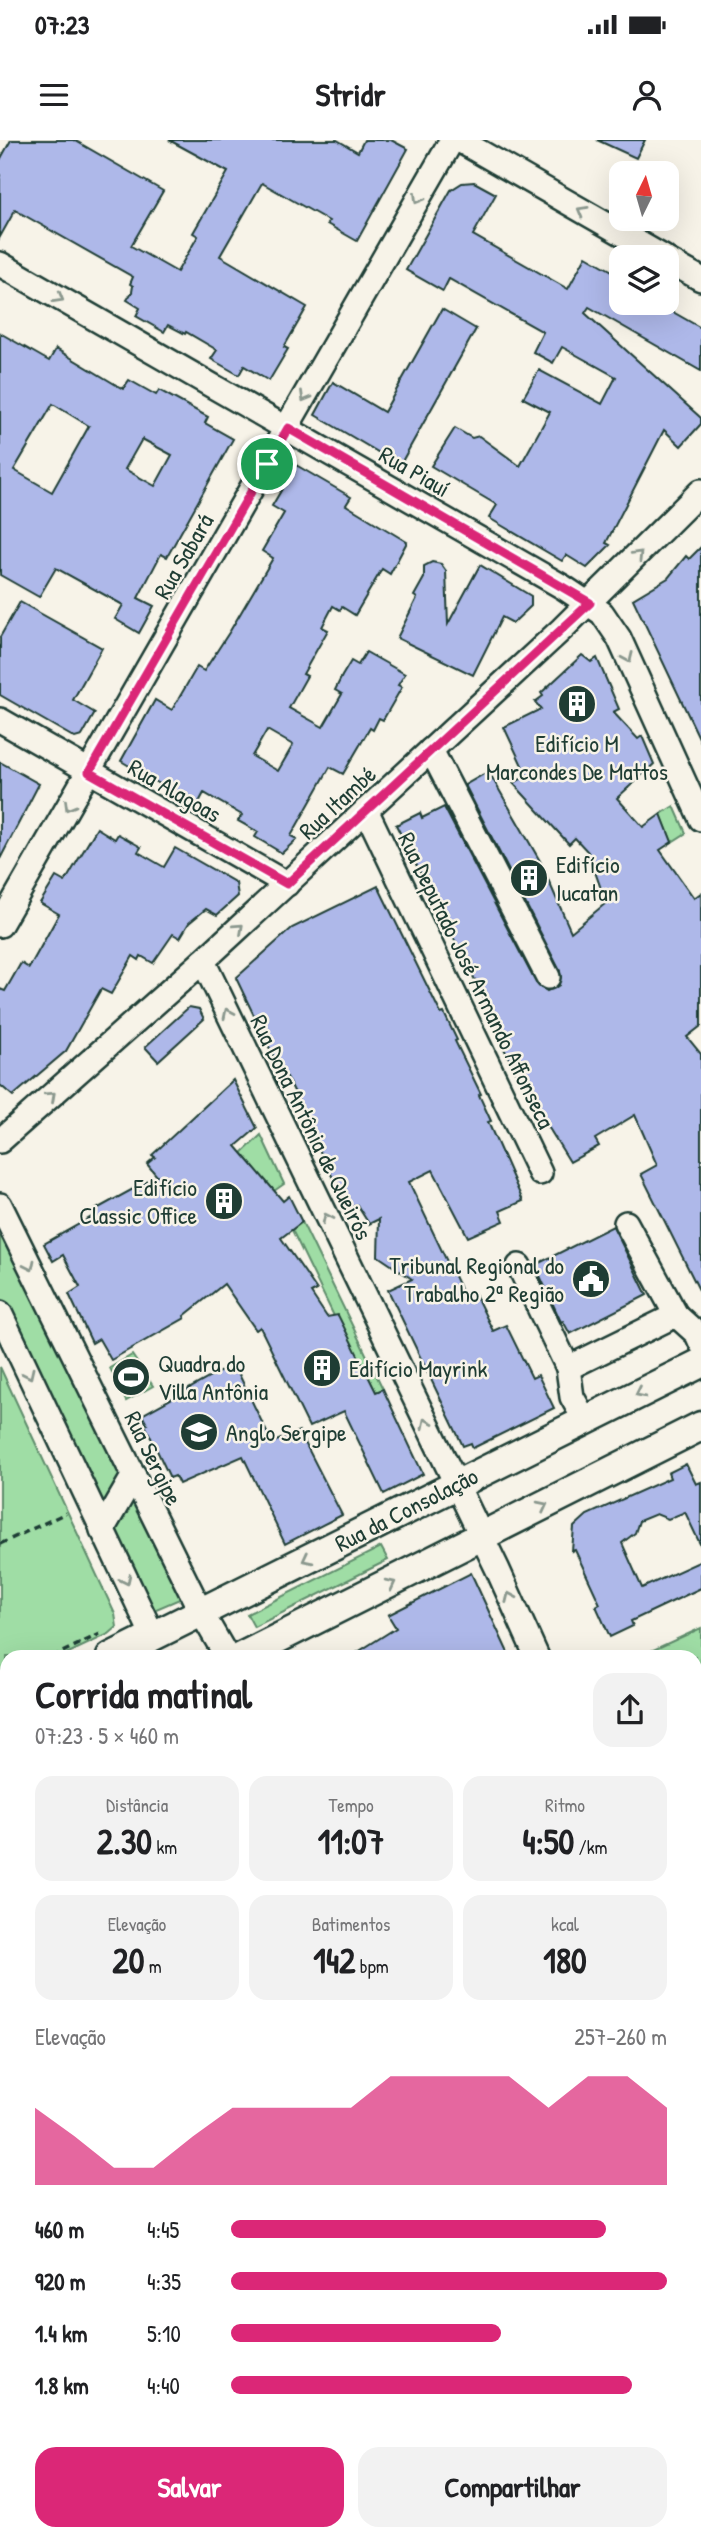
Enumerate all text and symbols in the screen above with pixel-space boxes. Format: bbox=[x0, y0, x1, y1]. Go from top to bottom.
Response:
text: 07:23 bbox=[35, 7, 89, 42]
text: Stridr bbox=[316, 73, 385, 116]
icon: menu bbox=[35, 76, 73, 114]
icon: person bbox=[628, 76, 666, 114]
north arrow bbox=[609, 161, 679, 231]
map controls bbox=[609, 161, 679, 315]
one-way arrow bbox=[413, 192, 426, 205]
one-way arrow bbox=[577, 206, 590, 219]
button: layers bbox=[609, 245, 679, 315]
one-way arrow bbox=[52, 289, 65, 302]
one-way arrow bbox=[300, 389, 313, 402]
pin bbox=[237, 434, 297, 494]
street label: Rua Piauí bbox=[374, 438, 456, 504]
icon: arrive bbox=[248, 445, 286, 483]
street label: Rua Sabará bbox=[146, 507, 220, 605]
one-way arrow bbox=[630, 551, 643, 564]
one-way arrow bbox=[620, 651, 634, 663]
building icon: Edifício M Marcondes De Mattos bbox=[556, 683, 598, 725]
place label: Edifício M Marcondes De Mattos bbox=[486, 727, 668, 787]
street label: Rua Alagoas bbox=[123, 751, 227, 829]
street label: Rua Itambé bbox=[292, 758, 383, 846]
one-way arrow bbox=[64, 799, 77, 812]
street label: Rua Deputado José Armando Affonseca bbox=[391, 827, 563, 1133]
place label: Edifício Iucatan bbox=[556, 848, 620, 908]
building icon: Edifício Iucatan bbox=[508, 857, 550, 899]
one-way arrow bbox=[231, 924, 244, 936]
one-way arrow bbox=[222, 1008, 236, 1020]
street label: Rua Dona Antônia de Queirós bbox=[244, 1009, 380, 1245]
one-way arrow bbox=[43, 1092, 56, 1104]
place label: Edifício Classic Office bbox=[79, 1171, 197, 1231]
building icon: Edifício Classic Office bbox=[203, 1180, 245, 1222]
one-way arrow bbox=[321, 1213, 335, 1225]
place label: Tribunal Regional do Trabalho 2ª Região bbox=[389, 1249, 564, 1309]
public building icon: Tribunal Regional do Trabalho 2ª Região bbox=[570, 1258, 612, 1300]
one-way arrow bbox=[22, 1259, 36, 1271]
place label: Quadra do Villa Antônia bbox=[158, 1347, 268, 1407]
building icon: Edifício Mayrink bbox=[301, 1347, 343, 1389]
place label: Edifício Mayrink bbox=[349, 1352, 488, 1384]
sports icon: Quadra do Villa Antônia bbox=[110, 1356, 152, 1398]
one-way arrow bbox=[21, 1367, 35, 1379]
one-way arrow bbox=[635, 1384, 647, 1398]
street label: Rua Sergipe bbox=[117, 1406, 191, 1511]
school or university icon: Anglo Sergipe bbox=[178, 1411, 220, 1453]
place label: Anglo Sergipe bbox=[226, 1416, 347, 1448]
one-way arrow bbox=[420, 1418, 434, 1430]
street label: Rua da Consolação bbox=[329, 1459, 483, 1559]
one-way arrow bbox=[536, 1501, 548, 1515]
one-way arrow bbox=[302, 1550, 314, 1564]
one-way arrow bbox=[118, 1573, 132, 1585]
one-way arrow bbox=[384, 1578, 396, 1592]
one-way arrow bbox=[504, 1592, 518, 1604]
text: Corrida matinal bbox=[35, 1668, 252, 1720]
button: share bbox=[593, 1673, 667, 1747]
text: 07:23 · 5 × 460 m bbox=[35, 1720, 179, 1751]
text: Distância bbox=[106, 1792, 168, 1818]
text: Tempo bbox=[328, 1792, 374, 1818]
text: Ritmo bbox=[545, 1792, 585, 1818]
text: 2.30 bbox=[97, 1818, 152, 1865]
text: 11:07 bbox=[318, 1818, 384, 1865]
text: 4:50 bbox=[523, 1818, 574, 1865]
text: km bbox=[152, 1834, 177, 1860]
text: /km bbox=[574, 1834, 607, 1860]
text: Elevação bbox=[108, 1911, 166, 1937]
text: Batimentos bbox=[312, 1911, 390, 1937]
text: kcal bbox=[551, 1911, 579, 1937]
text: 20 bbox=[112, 1937, 144, 1984]
text: 142 bbox=[313, 1937, 355, 1984]
text: 180 bbox=[543, 1937, 587, 1984]
text: m bbox=[144, 1953, 162, 1979]
text: bpm bbox=[355, 1953, 389, 1979]
text: Elevação bbox=[35, 2021, 106, 2052]
text: 257–260 m bbox=[574, 2021, 667, 2052]
text: 460 m bbox=[35, 2214, 84, 2245]
text: 4:45 bbox=[147, 2214, 179, 2245]
text: 920 m bbox=[35, 2266, 85, 2297]
text: 4:35 bbox=[147, 2266, 181, 2297]
text: 1.4 km bbox=[35, 2318, 87, 2349]
text: 5:10 bbox=[147, 2318, 181, 2349]
text: 1.8 km bbox=[35, 2370, 89, 2401]
text: 4:40 bbox=[147, 2370, 180, 2401]
button: Salvar bbox=[35, 2447, 344, 2527]
button: Compartilhar bbox=[358, 2447, 667, 2527]

